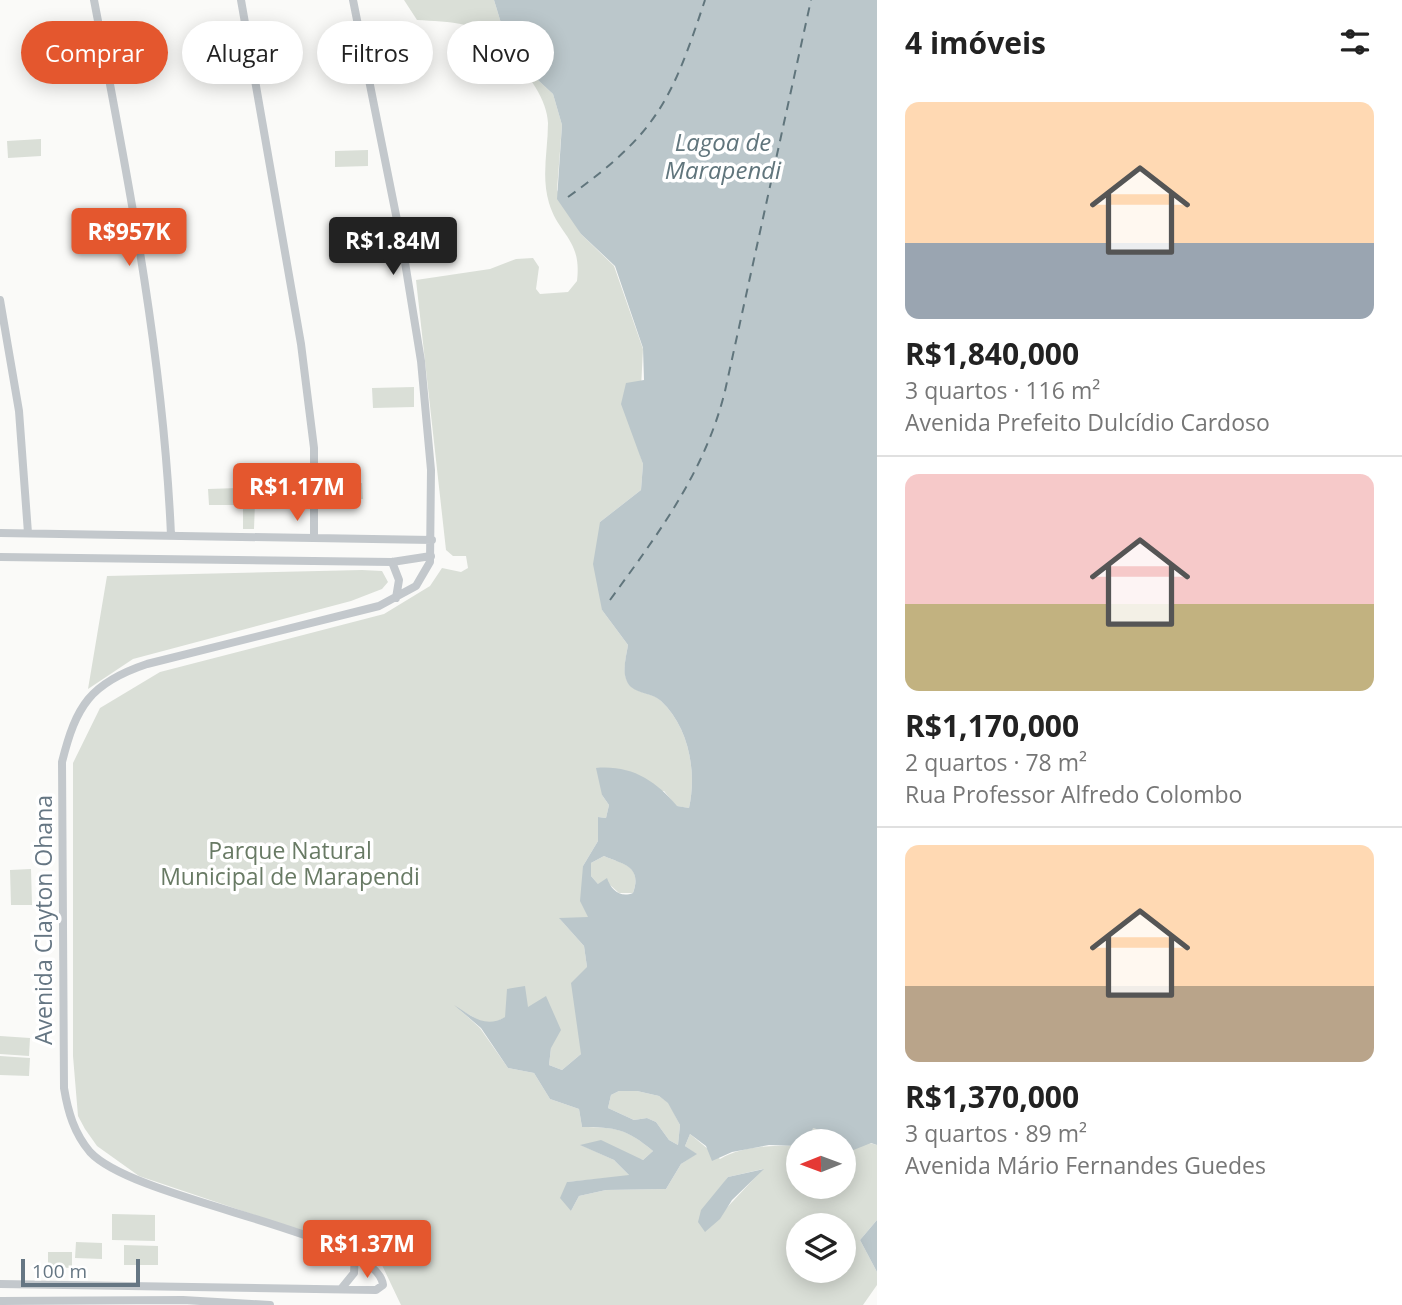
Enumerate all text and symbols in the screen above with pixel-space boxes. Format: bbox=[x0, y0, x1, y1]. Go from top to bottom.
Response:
chip: Comprar bbox=[21, 21, 168, 84]
chip: Alugar bbox=[182, 21, 303, 84]
chip: Filtros bbox=[317, 21, 433, 84]
chip: Novo bbox=[447, 21, 554, 84]
text: 4 imóveis bbox=[905, 22, 1046, 63]
icon: filters bbox=[1336, 23, 1374, 61]
water label: Lagoa de Marapendi bbox=[665, 125, 782, 186]
icon: home bbox=[1077, 147, 1203, 273]
pin: R$957K bbox=[72, 208, 186, 268]
text: R$957K bbox=[87, 215, 171, 247]
pin: R$1.84M bbox=[328, 218, 458, 277]
text: R$1.84M bbox=[345, 224, 441, 256]
text: R$1,840,000 bbox=[905, 333, 1079, 374]
text: 3 quartos · 116 m² bbox=[905, 374, 1100, 406]
text: Avenida Prefeito Dulcídio Cardoso bbox=[905, 406, 1270, 438]
pin: R$1.17M bbox=[232, 463, 362, 523]
text: R$1.17M bbox=[249, 470, 345, 502]
icon: home bbox=[1077, 519, 1203, 645]
text: R$1,170,000 bbox=[905, 705, 1079, 746]
text: 2 quartos · 78 m² bbox=[905, 746, 1087, 778]
text: Rua Professor Alfredo Colombo bbox=[905, 778, 1242, 810]
street label: Avenida Clayton Ohana bbox=[27, 795, 59, 1045]
park label: Parque Natural Municipal de Marapendi bbox=[160, 834, 420, 892]
icon: home bbox=[1077, 890, 1203, 1016]
text: R$1,370,000 bbox=[905, 1076, 1079, 1117]
text: 3 quartos · 89 m² bbox=[905, 1117, 1087, 1149]
north arrow bbox=[786, 1129, 856, 1199]
map controls bbox=[786, 1129, 856, 1283]
text: Avenida Mário Fernandes Guedes bbox=[905, 1149, 1266, 1181]
button: layers bbox=[786, 1213, 856, 1283]
pin: R$1.37M bbox=[302, 1220, 432, 1280]
text: R$1.37M bbox=[319, 1227, 415, 1259]
scale bar bbox=[21, 1256, 140, 1288]
text: 100 m bbox=[32, 1258, 87, 1284]

